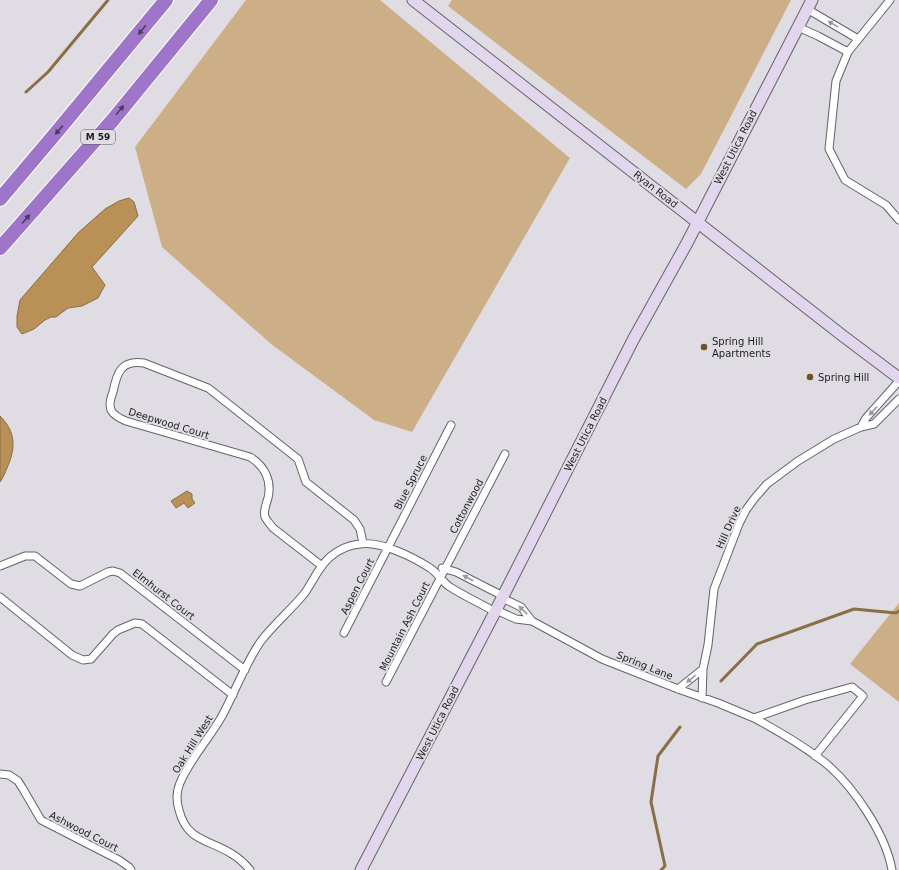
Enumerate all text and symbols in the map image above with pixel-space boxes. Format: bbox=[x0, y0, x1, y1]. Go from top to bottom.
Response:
one-way arrow bbox=[827, 20, 839, 27]
one-way arrow bbox=[137, 25, 146, 36]
one-way arrow bbox=[116, 105, 125, 116]
street label: West Utica Road bbox=[712, 108, 759, 186]
one-way arrow bbox=[54, 125, 63, 136]
road number: M 59 bbox=[81, 130, 115, 144]
street label: Ryan Road bbox=[631, 169, 680, 210]
one-way arrow bbox=[21, 214, 30, 224]
place label: Spring Hill Apartments bbox=[712, 336, 771, 359]
marker: Spring Hill Apartments bbox=[699, 342, 709, 352]
marker: Spring Hill bbox=[805, 372, 815, 382]
place label: Spring Hill bbox=[818, 372, 869, 383]
street label: West Utica Road bbox=[562, 395, 609, 473]
street label: Deepwood Court bbox=[127, 406, 211, 441]
one-way arrow bbox=[869, 406, 878, 415]
street label: Blue Spruce bbox=[392, 453, 429, 512]
street label: Cottonwood bbox=[447, 477, 485, 535]
street label: Hill Drive bbox=[714, 504, 743, 550]
street label: Aspen Court bbox=[339, 556, 376, 616]
street label: Elmhurst Court bbox=[131, 567, 197, 622]
one-way arrow bbox=[463, 575, 474, 581]
street label: Mountain Ash Court bbox=[377, 580, 432, 673]
one-way arrow bbox=[518, 606, 528, 615]
street label: Spring Lane bbox=[615, 649, 675, 682]
one-way arrow bbox=[685, 674, 696, 683]
street label: West Utica Road bbox=[414, 684, 461, 762]
street label: Oak Hill West bbox=[170, 713, 215, 775]
street label: Ashwood Court bbox=[48, 809, 120, 854]

